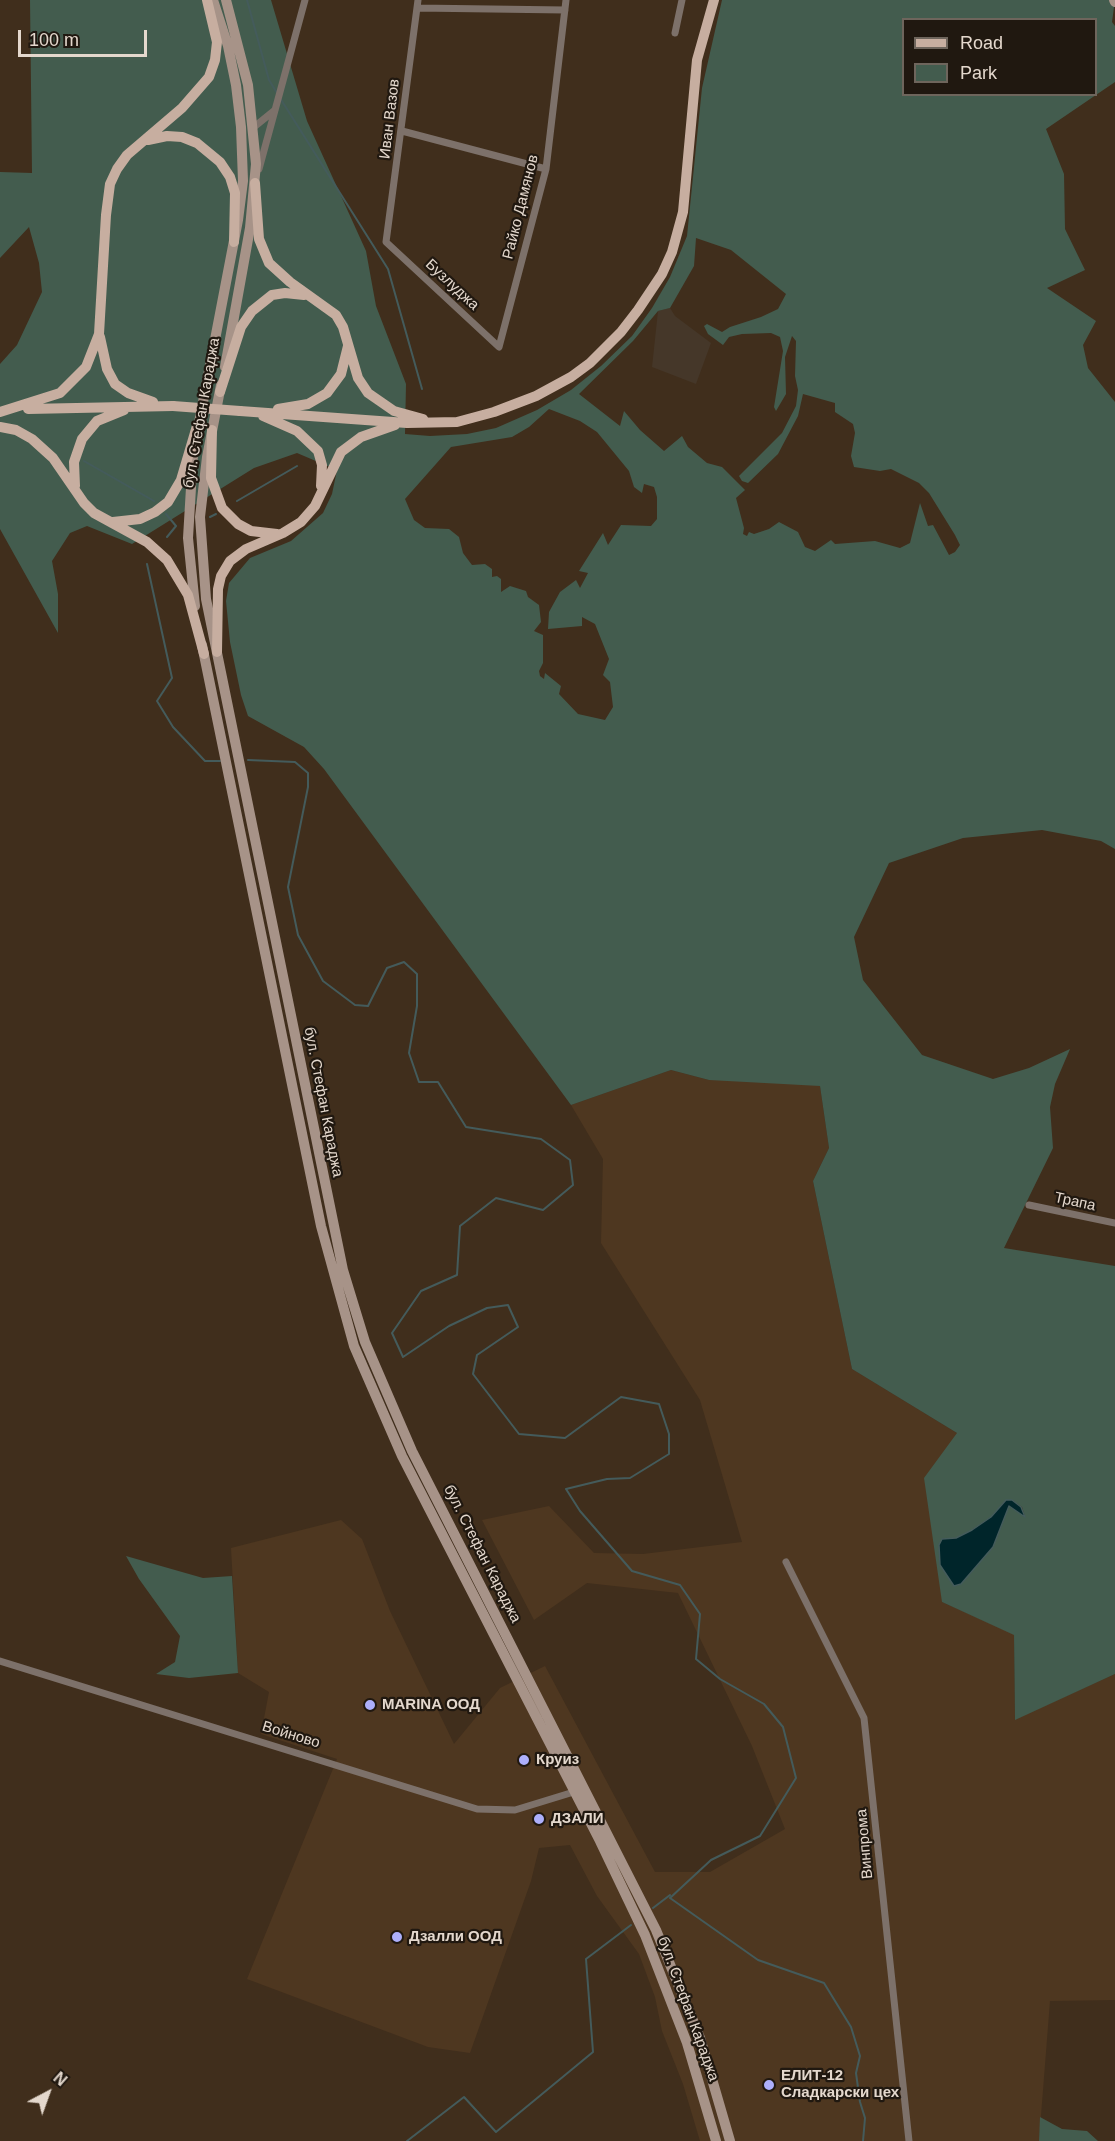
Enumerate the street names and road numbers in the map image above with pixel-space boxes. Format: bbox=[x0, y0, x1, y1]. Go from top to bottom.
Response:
street label: Иван Вазов bbox=[376, 78, 404, 160]
street label: Райко Дамянов bbox=[499, 153, 543, 261]
street label: Бузлуджа bbox=[422, 256, 482, 314]
street label: бул. Стефан Караджа bbox=[180, 336, 224, 490]
street label: бул. Стефан Караджа bbox=[300, 1025, 346, 1179]
street label: Трапа bbox=[1053, 1189, 1097, 1215]
street label: бул. Стефан Караджа bbox=[439, 1482, 525, 1626]
street label: Войново bbox=[260, 1718, 322, 1752]
street label: Винпрома bbox=[853, 1808, 877, 1880]
street label: бул. Стефан Караджа bbox=[653, 1934, 723, 2084]

